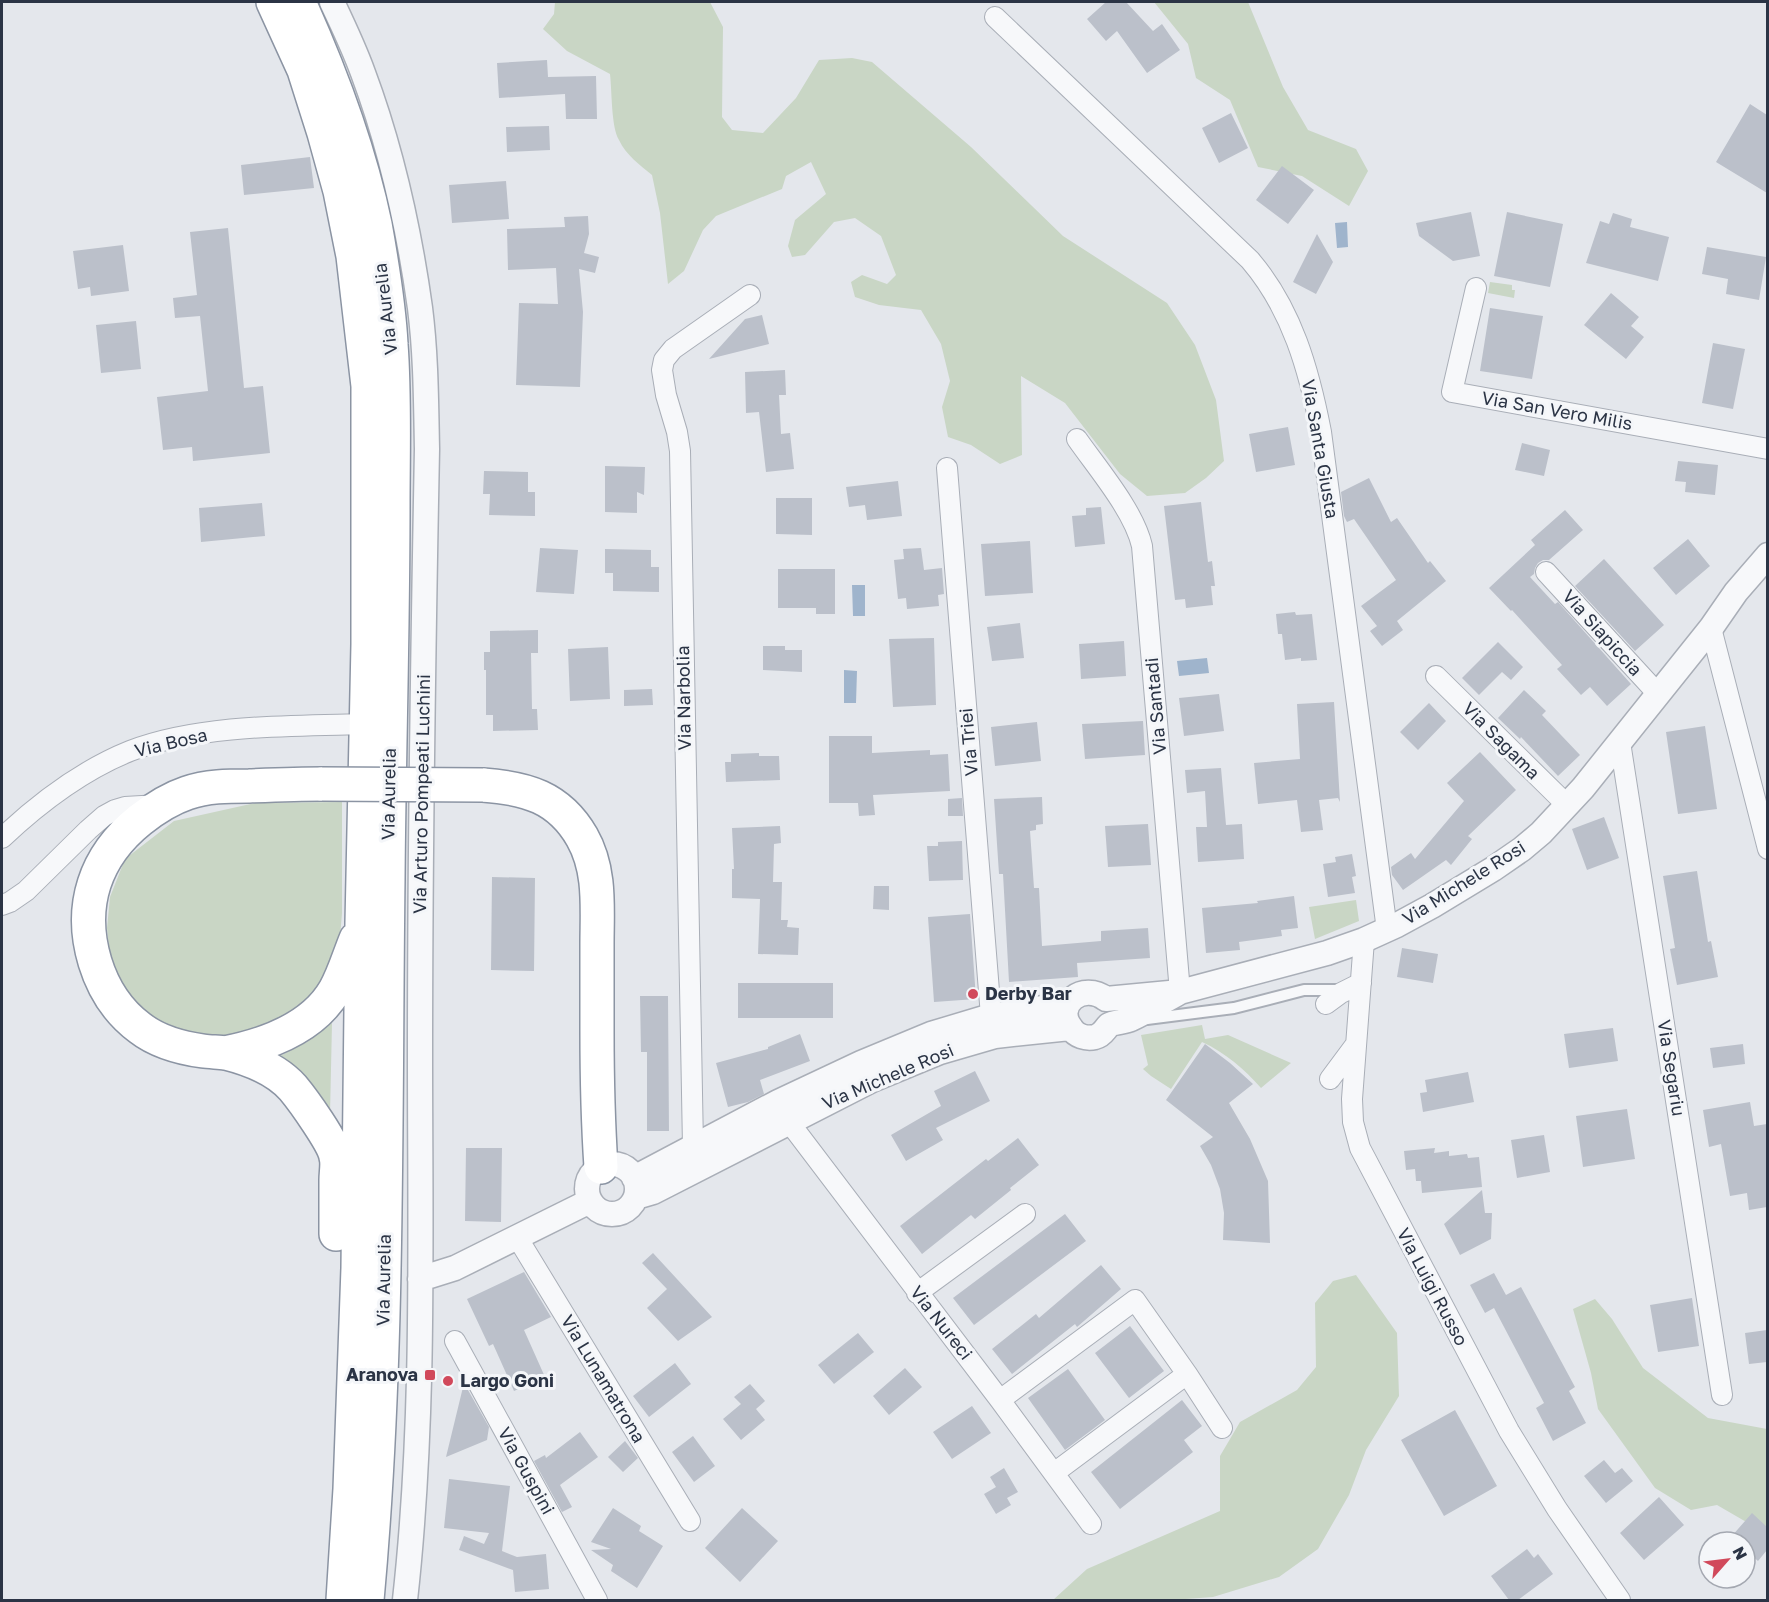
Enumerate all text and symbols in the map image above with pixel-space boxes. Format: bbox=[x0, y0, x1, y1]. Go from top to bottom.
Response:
street label: Via Aurelia bbox=[368, 262, 402, 356]
street label: Via Santa Giusta bbox=[1298, 377, 1344, 520]
street label: Via San Vero Milis bbox=[1480, 386, 1634, 434]
street label: Via Siapiccia bbox=[1558, 585, 1647, 680]
street label: Via Narbolia bbox=[671, 645, 695, 751]
street label: Via Santadi bbox=[1140, 657, 1170, 756]
street label: Via Arturo Pompeati Luchini bbox=[408, 674, 434, 914]
street label: Via Sagama bbox=[1458, 697, 1545, 784]
street label: Via Triei bbox=[954, 707, 982, 777]
street label: Via Bosa bbox=[132, 723, 209, 761]
street label: Via Aurelia bbox=[376, 748, 400, 840]
street label: Via Michele Rosi bbox=[1398, 835, 1529, 929]
place label: Derby Bar bbox=[985, 982, 1072, 1004]
marker: Derby Bar bbox=[966, 987, 980, 1001]
street label: Via Segariu bbox=[1653, 1018, 1690, 1118]
street label: Via Michele Rosi bbox=[818, 1038, 957, 1114]
street label: Via Luigi Russo bbox=[1393, 1224, 1473, 1349]
street label: Via Aurelia bbox=[371, 1234, 395, 1326]
street label: Via Nureci bbox=[906, 1281, 978, 1364]
street label: Via Lunamatrona bbox=[557, 1310, 651, 1447]
place label: Aranova bbox=[346, 1363, 418, 1385]
marker: Aranova bbox=[423, 1368, 437, 1382]
place label: Largo Goni bbox=[460, 1369, 554, 1391]
marker: Largo Goni bbox=[441, 1374, 455, 1388]
street label: Via Guspini bbox=[494, 1423, 560, 1518]
north arrow bbox=[1697, 1530, 1757, 1590]
text: N bbox=[1729, 1543, 1752, 1563]

